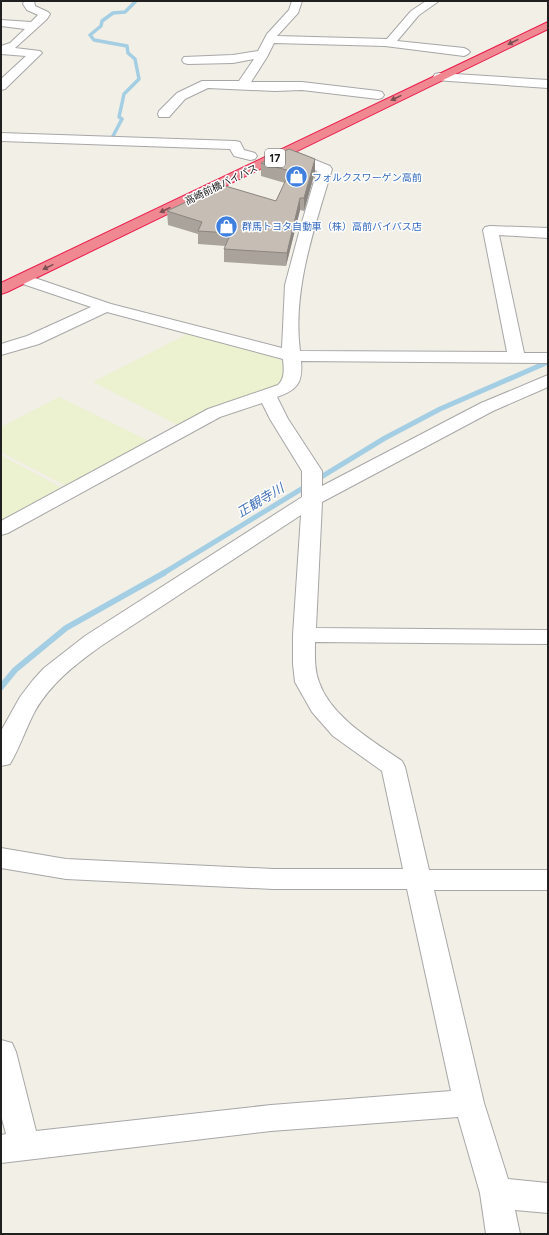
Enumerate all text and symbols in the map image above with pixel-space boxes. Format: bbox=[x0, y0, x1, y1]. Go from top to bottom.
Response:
one-way arrow bbox=[507, 39, 518, 45]
one-way arrow bbox=[390, 95, 401, 101]
road number: 17 bbox=[265, 149, 285, 167]
street label: 高崎前橋バイパス bbox=[183, 161, 260, 208]
shop icon: フォルクスワーゲン高前 bbox=[283, 164, 309, 190]
place label: フォルクスワーゲン高前 bbox=[312, 171, 422, 184]
one-way arrow bbox=[160, 207, 171, 213]
shop icon: 群馬トヨタ自動車（株）高前バイパス店 bbox=[214, 213, 240, 239]
place label: 群馬トヨタ自動車（株）高前バイパス店 bbox=[242, 220, 422, 233]
one-way arrow bbox=[43, 264, 54, 270]
water label: 正観寺川 bbox=[234, 480, 288, 520]

